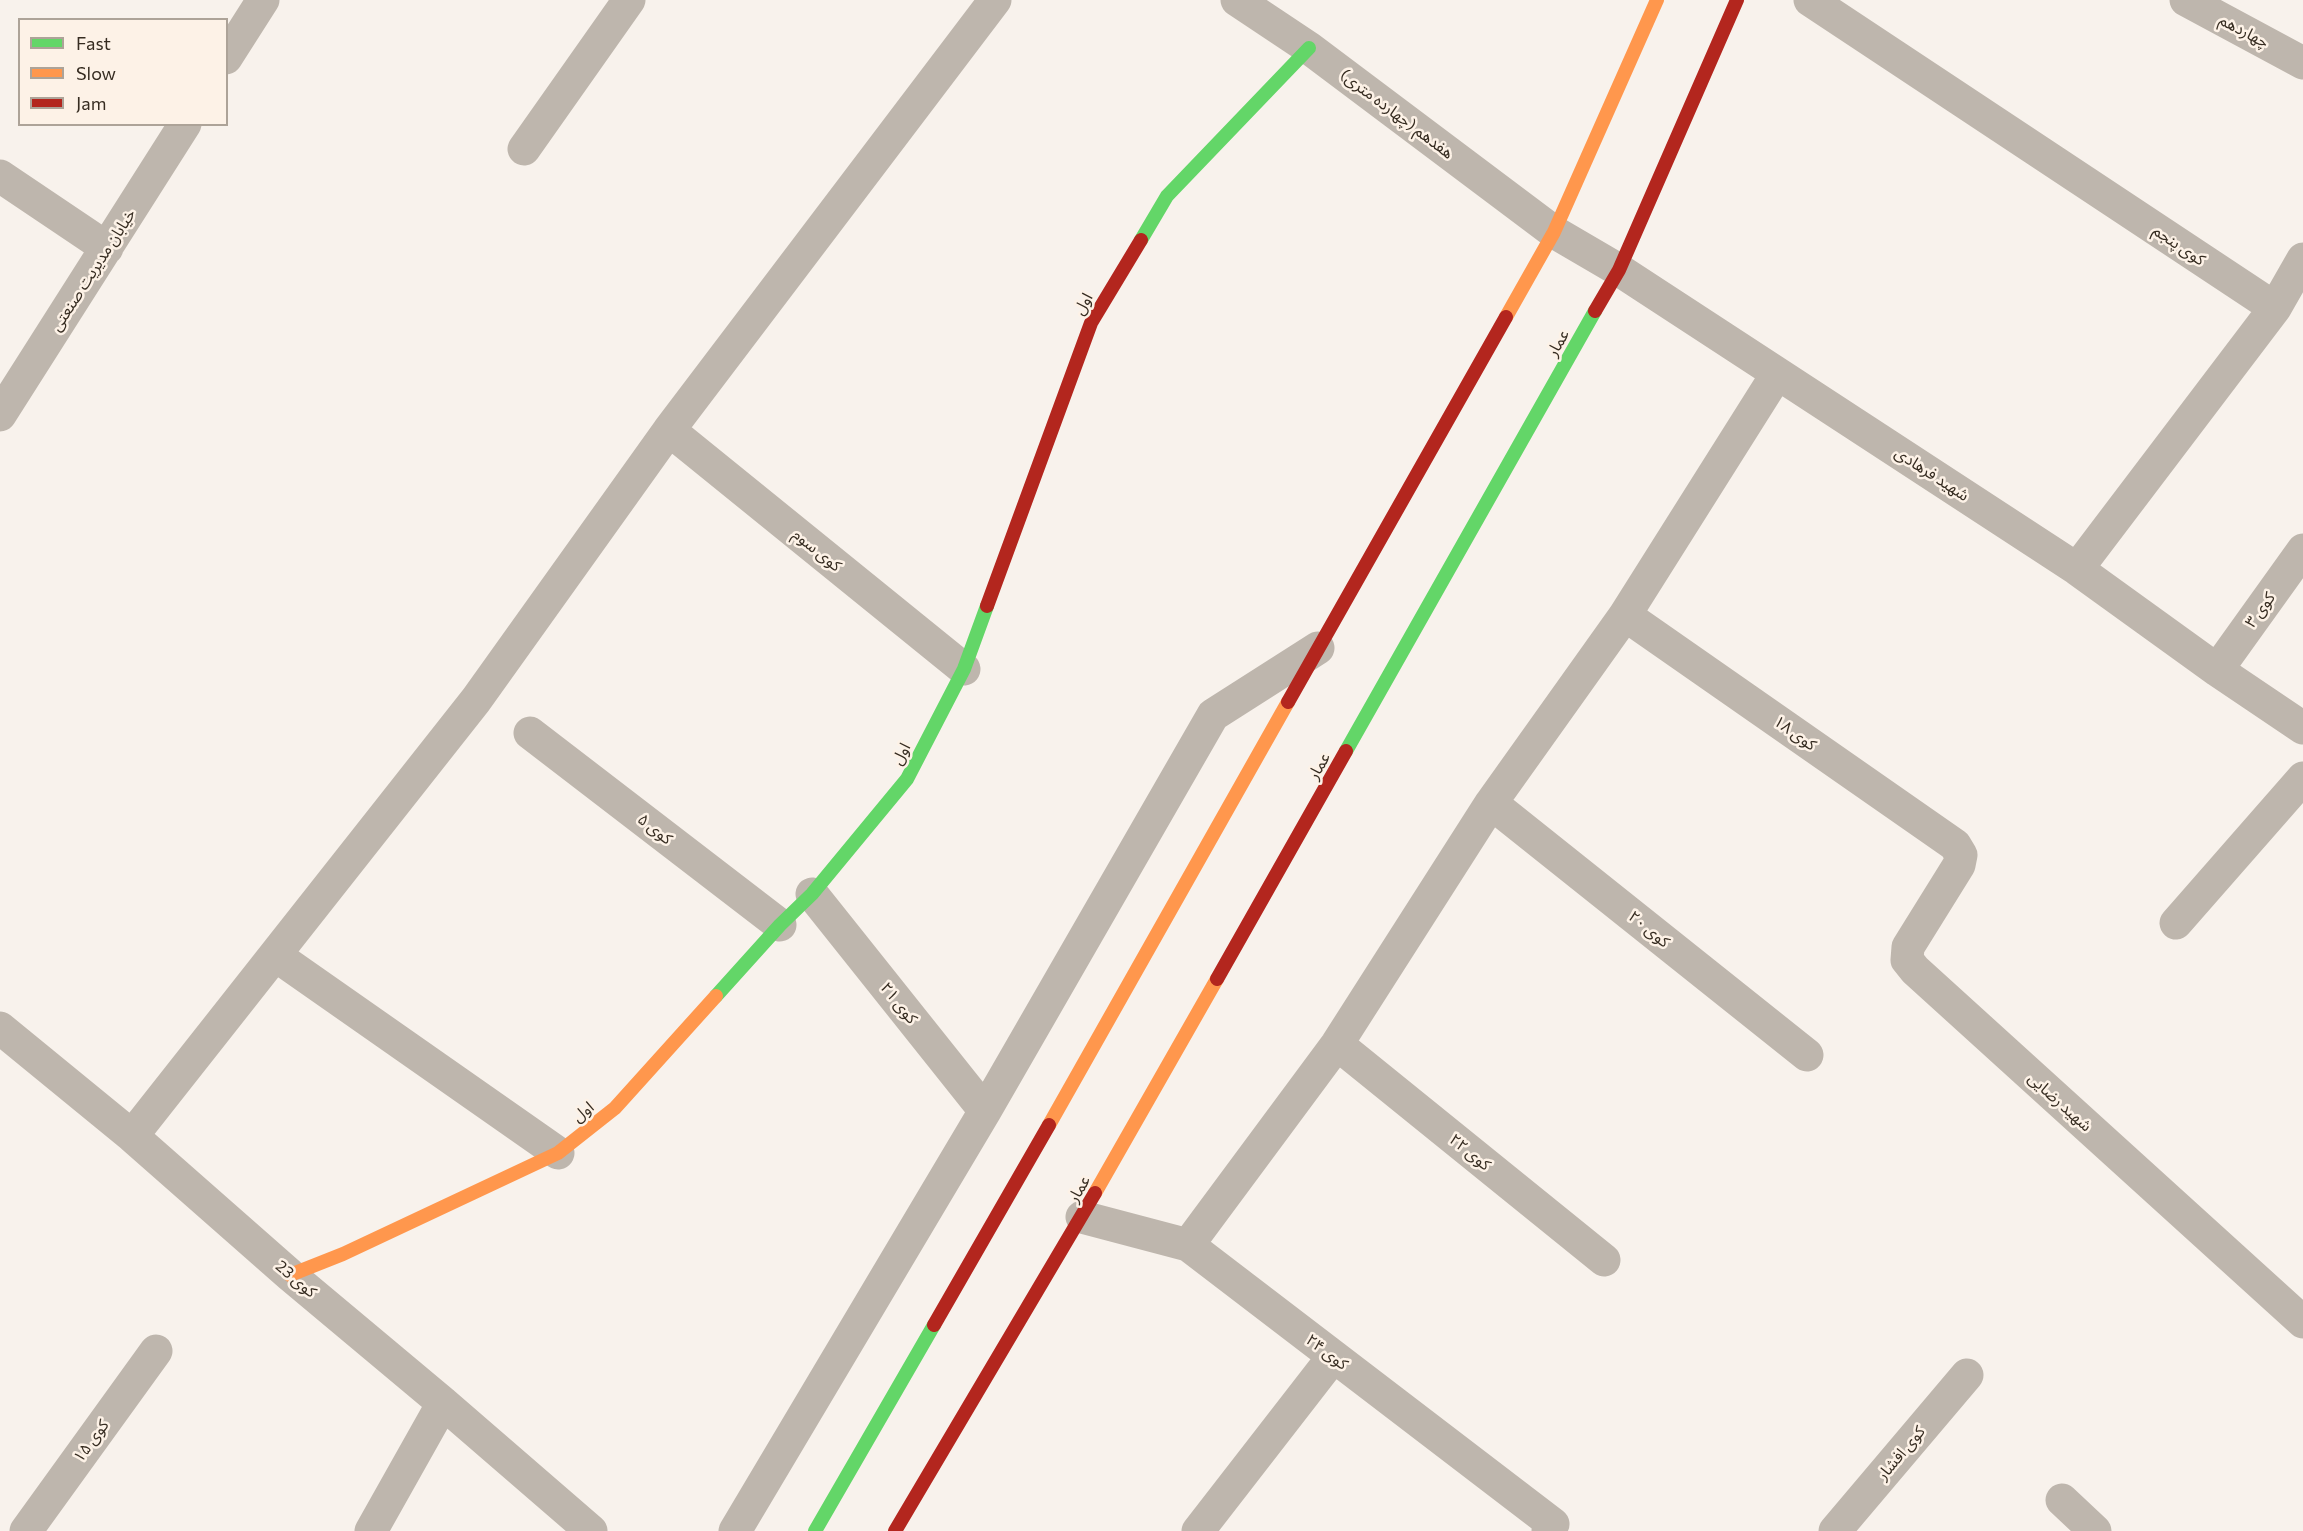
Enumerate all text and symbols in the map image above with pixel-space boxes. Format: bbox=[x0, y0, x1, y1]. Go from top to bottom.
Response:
street label: چهاردهم bbox=[2216, 10, 2272, 52]
legend bbox=[18, 18, 228, 126]
text: Fast bbox=[76, 32, 111, 54]
text: Slow bbox=[76, 62, 116, 84]
street label: هفدهم (چهارده متری) bbox=[1337, 65, 1457, 163]
text: Jam bbox=[76, 92, 106, 114]
street label: خیابان مدیریت صنعتی bbox=[46, 205, 140, 335]
street label: کوی پنجم bbox=[2149, 221, 2209, 269]
street label: اول bbox=[1069, 290, 1097, 318]
street label: عمار bbox=[1543, 326, 1573, 360]
street label: شهید فرهادی bbox=[1891, 443, 1973, 505]
street label: کوی سوم bbox=[789, 525, 845, 575]
street label: کوی ۳ bbox=[2241, 589, 2279, 631]
street label: کوی ۱۸ bbox=[1770, 711, 1820, 755]
street label: اول bbox=[887, 740, 915, 768]
street label: عمار bbox=[1304, 749, 1334, 783]
street label: کوی ۵ bbox=[634, 810, 676, 848]
street label: کوی ۲۰ bbox=[1624, 907, 1674, 951]
street label: کوی ۲۱ bbox=[877, 978, 921, 1028]
street label: شهید رضایی bbox=[2024, 1068, 2096, 1136]
street label: اول bbox=[568, 1098, 598, 1126]
street label: کوی ۲۲ bbox=[1445, 1130, 1495, 1174]
street label: عمار bbox=[1064, 1172, 1094, 1206]
street label: کوی 23 bbox=[272, 1256, 320, 1302]
street label: کوی ۲۴ bbox=[1302, 1330, 1352, 1374]
street label: کوی ۱۵ bbox=[69, 1416, 113, 1466]
street label: کوی افشار bbox=[1873, 1422, 1929, 1484]

